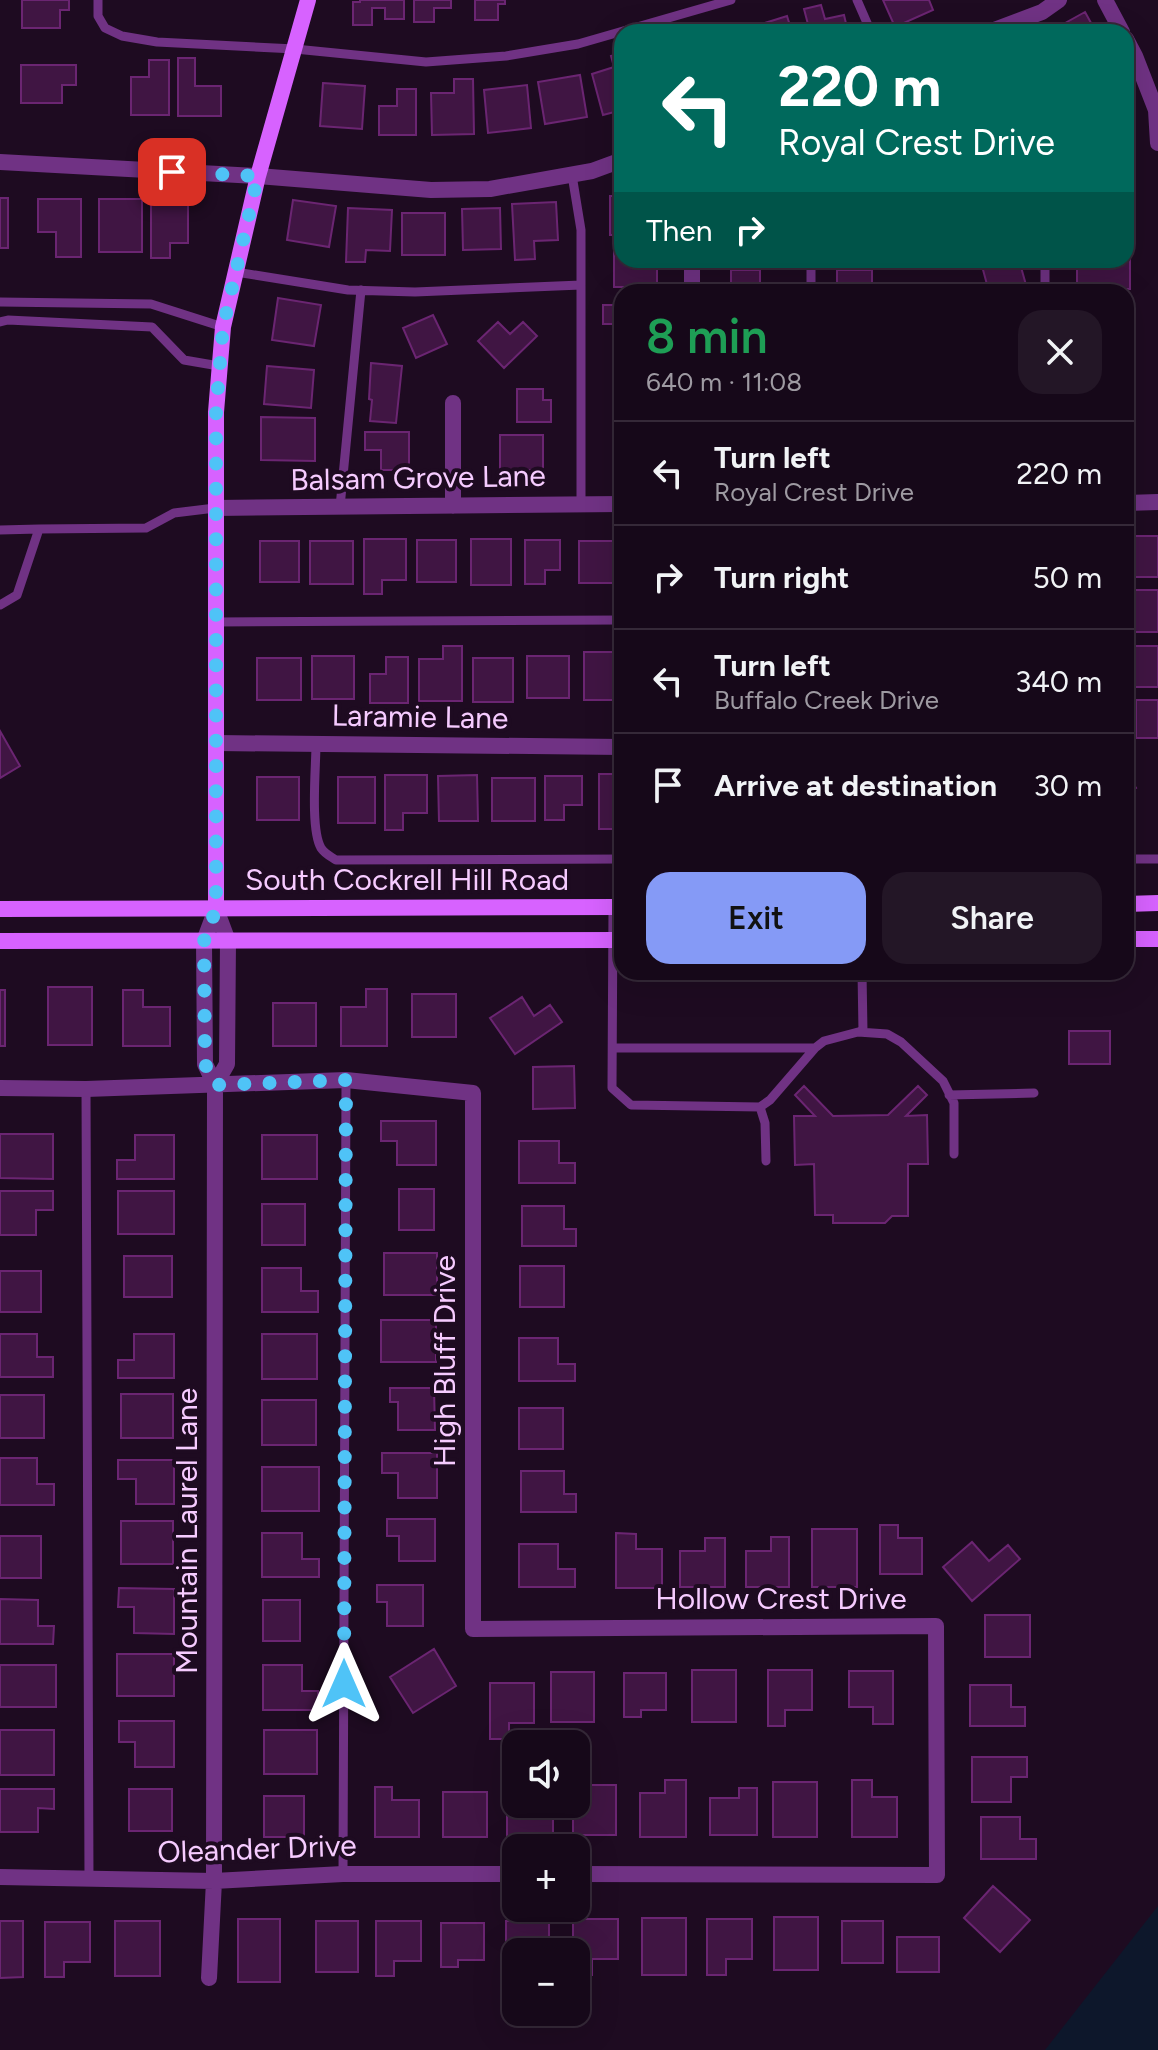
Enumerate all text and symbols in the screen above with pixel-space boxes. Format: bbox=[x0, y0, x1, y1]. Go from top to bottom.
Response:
text: 220 m bbox=[778, 53, 941, 120]
icon: left bbox=[646, 56, 750, 160]
text: Royal Crest Drive bbox=[778, 121, 1055, 164]
pin bbox=[138, 138, 206, 206]
icon: arrive bbox=[150, 150, 194, 194]
icon: right bbox=[728, 208, 772, 252]
text: Then bbox=[646, 212, 712, 249]
text: 8 min bbox=[646, 307, 768, 365]
button: close bbox=[1018, 310, 1102, 394]
text: 640 m · 11:08 bbox=[646, 366, 802, 398]
text: Turn left bbox=[714, 439, 831, 476]
icon: left bbox=[646, 451, 690, 495]
text: 220 m bbox=[1016, 455, 1102, 492]
street label: Balsam Grove Lane bbox=[290, 457, 546, 498]
text: Royal Crest Drive bbox=[714, 476, 914, 508]
icon: right bbox=[646, 555, 690, 599]
text: Turn right bbox=[714, 559, 849, 596]
text: 50 m bbox=[1033, 559, 1102, 596]
text: Turn left bbox=[714, 647, 831, 684]
icon: left bbox=[646, 659, 690, 703]
text: 340 m bbox=[1015, 663, 1102, 700]
text: Buffalo Creek Drive bbox=[714, 684, 939, 716]
street label: Laramie Lane bbox=[331, 696, 509, 737]
icon: arrive bbox=[646, 763, 690, 807]
text: Arrive at destination bbox=[714, 767, 997, 804]
text: 30 m bbox=[1034, 767, 1102, 804]
street label: South Cockrell Hill Road bbox=[245, 861, 569, 898]
button: Exit bbox=[646, 872, 866, 964]
button: Share bbox=[882, 872, 1102, 964]
street label: High Bluff Drive bbox=[426, 1255, 463, 1467]
street label: Mountain Laurel Lane bbox=[168, 1388, 205, 1674]
street label: Hollow Crest Drive bbox=[655, 1580, 907, 1617]
position arrow bbox=[302, 1642, 386, 1726]
map controls bbox=[502, 1730, 590, 2026]
button: sound bbox=[502, 1730, 590, 1818]
street label: Oleander Drive bbox=[157, 1827, 357, 1870]
button: + bbox=[502, 1834, 590, 1922]
button: − bbox=[502, 1938, 590, 2026]

